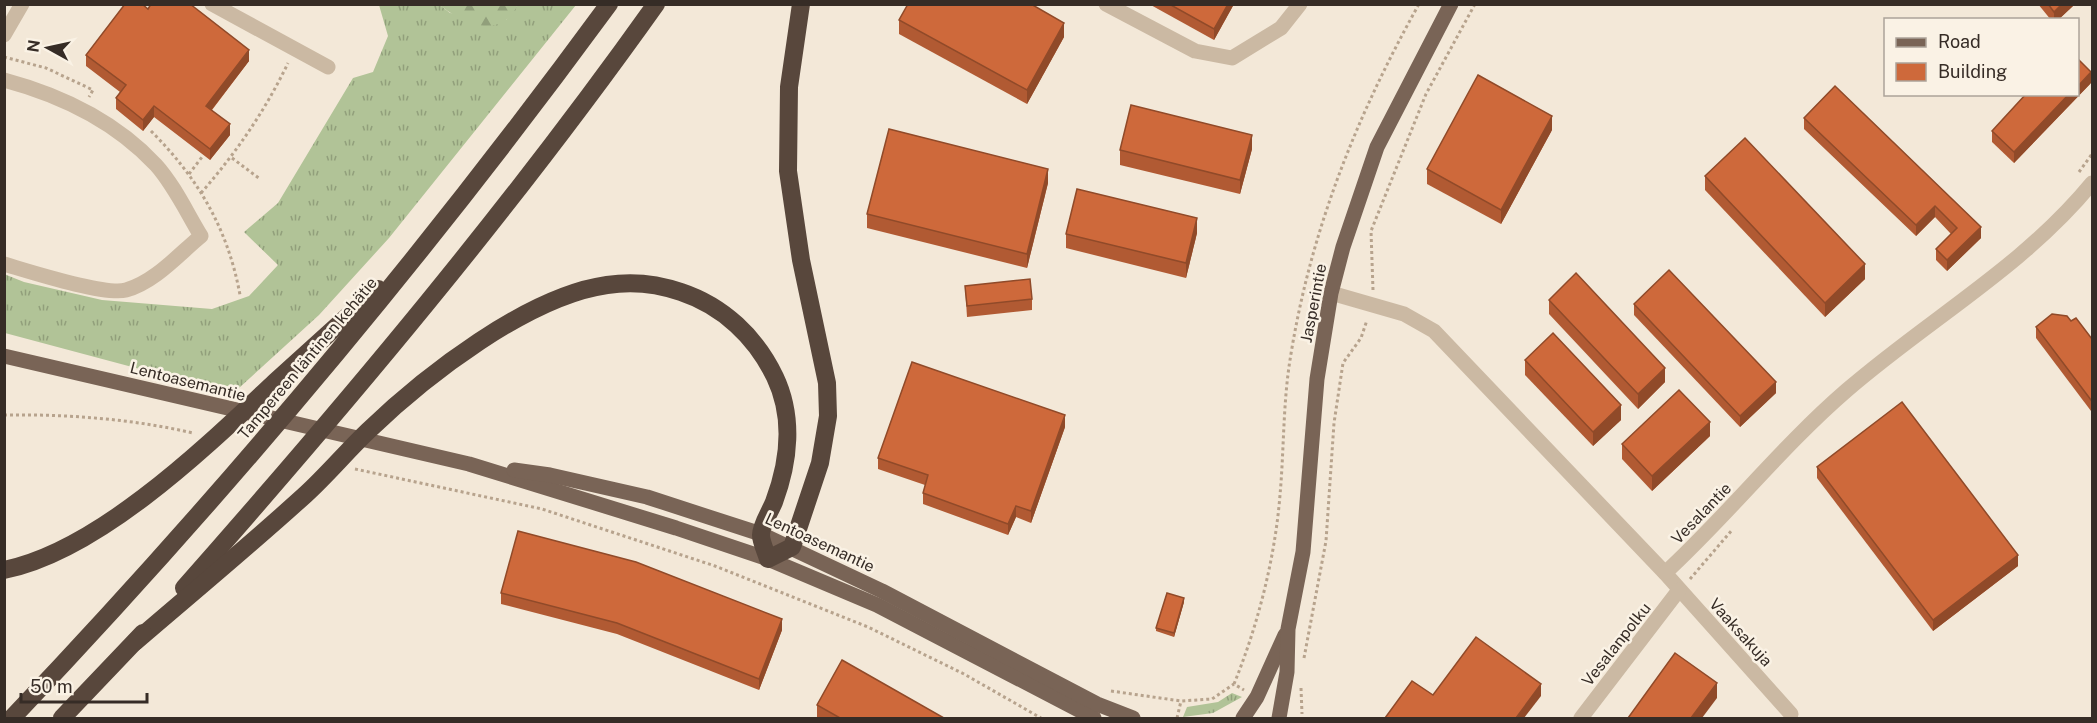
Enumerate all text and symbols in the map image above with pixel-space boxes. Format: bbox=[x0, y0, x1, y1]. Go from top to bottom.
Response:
north arrow bbox=[18, 18, 78, 78]
legend bbox=[1884, 18, 2079, 96]
text: Road bbox=[1938, 31, 1981, 52]
text: N bbox=[23, 38, 44, 54]
text: Building bbox=[1938, 61, 2007, 82]
street label: Jasperintie bbox=[1297, 262, 1330, 344]
street label: Tampereen läntinen kehätie bbox=[234, 273, 381, 443]
street label: Lentoasemantie bbox=[128, 358, 248, 405]
street label: Vesalantie bbox=[1668, 479, 1735, 548]
street label: Lentoasemantie bbox=[762, 509, 878, 576]
street label: Vaaksakuja bbox=[1705, 595, 1776, 670]
street label: Vesalanpolku bbox=[1578, 599, 1655, 690]
scale bar bbox=[21, 666, 147, 704]
text: 50 m bbox=[30, 676, 73, 697]

